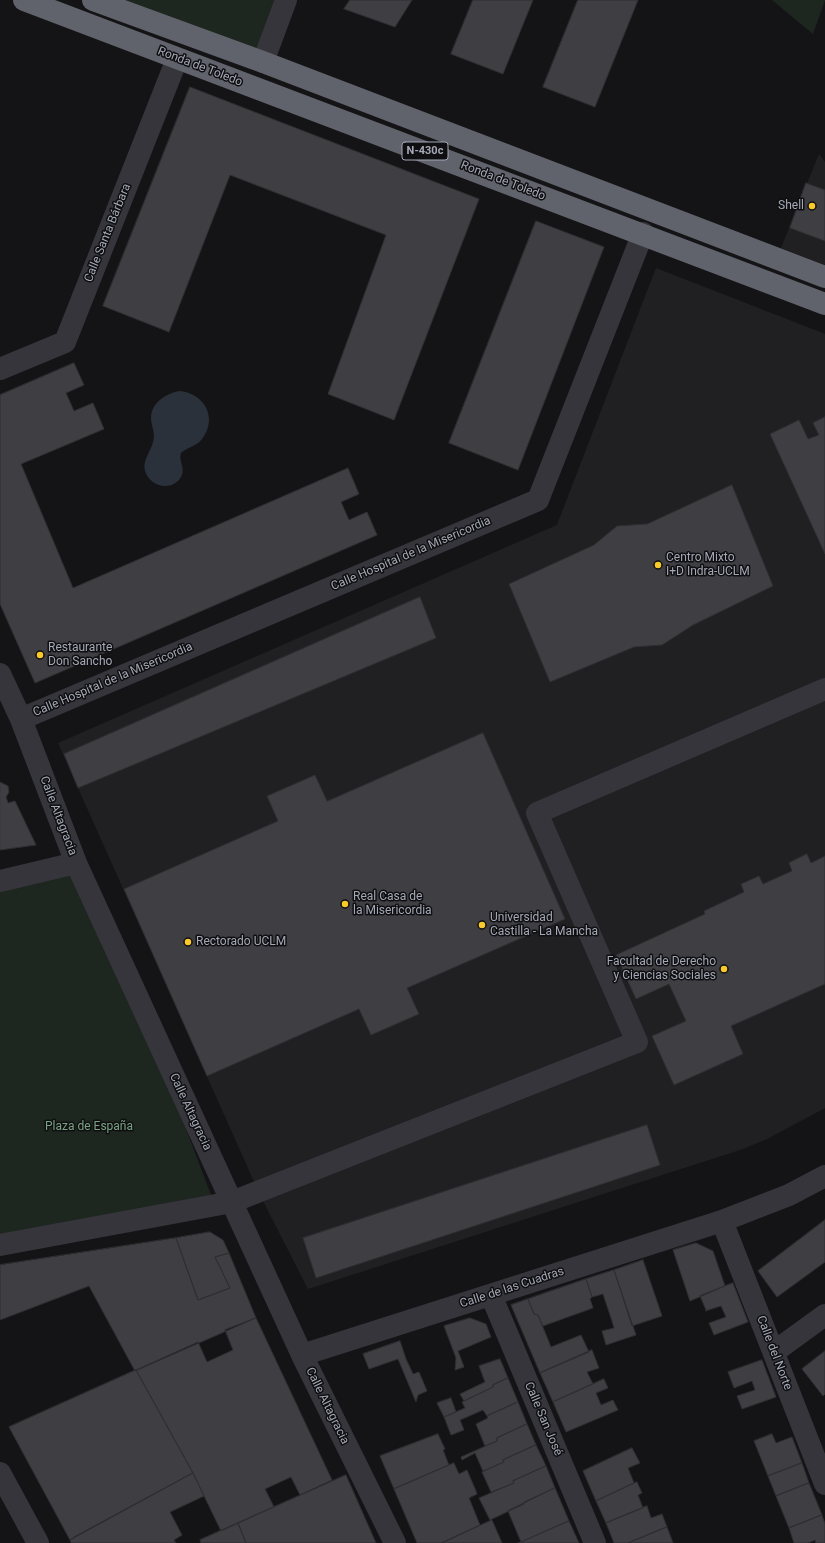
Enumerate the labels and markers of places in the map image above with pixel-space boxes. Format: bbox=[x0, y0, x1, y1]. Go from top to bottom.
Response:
place label: Shell bbox=[778, 199, 804, 213]
marker: Shell bbox=[807, 201, 817, 211]
place label: Centro Mixto I+D Indra-UCLM bbox=[666, 551, 750, 579]
marker: Centro Mixto I+D Indra-UCLM bbox=[653, 560, 663, 570]
place label: Restaurante Don Sancho bbox=[48, 641, 112, 669]
marker: Restaurante Don Sancho bbox=[35, 650, 45, 660]
place label: Real Casa de la Misericordia bbox=[353, 890, 432, 918]
marker: Real Casa de la Misericordia bbox=[340, 899, 350, 909]
place label: Universidad Castilla - La Mancha bbox=[490, 911, 598, 939]
marker: Universidad Castilla - La Mancha bbox=[477, 920, 487, 930]
place label: Rectorado UCLM bbox=[196, 935, 286, 949]
marker: Rectorado UCLM bbox=[183, 937, 193, 947]
place label: Facultad de Derecho y Ciencias Sociales bbox=[607, 955, 716, 983]
marker: Facultad de Derecho y Ciencias Sociales bbox=[719, 964, 729, 974]

